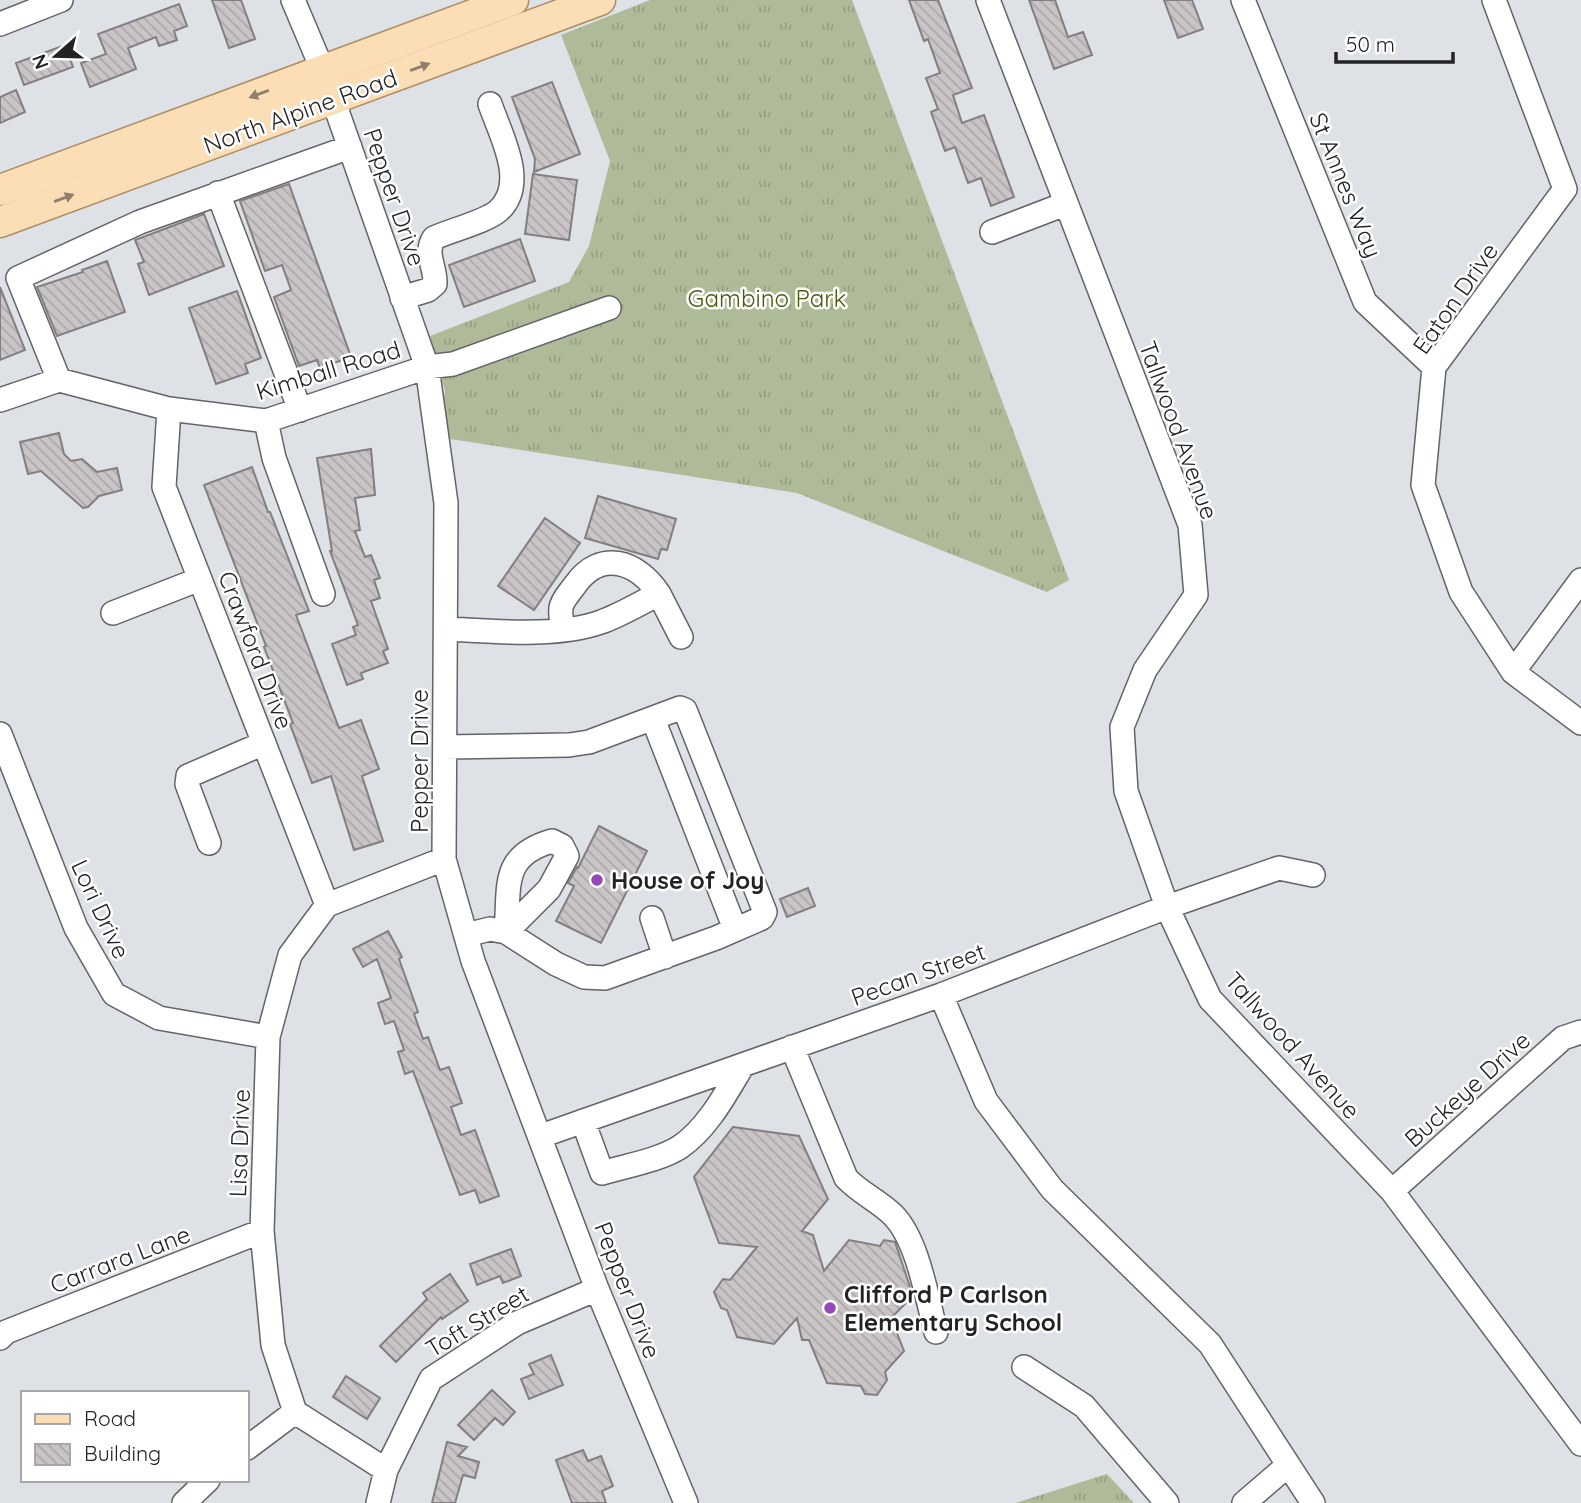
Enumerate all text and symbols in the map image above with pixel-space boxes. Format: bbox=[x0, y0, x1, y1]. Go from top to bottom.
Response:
north arrow bbox=[21, 21, 91, 91]
scale bar bbox=[1336, 21, 1453, 65]
text: 50 m bbox=[1346, 31, 1395, 57]
text: N bbox=[26, 51, 54, 72]
one-way arrow bbox=[409, 61, 430, 72]
street label: North Alpine Road bbox=[199, 62, 401, 160]
one-way arrow bbox=[248, 89, 269, 100]
street label: St Annes Way bbox=[1303, 108, 1389, 262]
street label: Pepper Drive bbox=[357, 124, 433, 270]
one-way arrow bbox=[53, 192, 74, 203]
street label: Eaton Drive bbox=[1406, 237, 1504, 359]
park label: Gambino Park bbox=[688, 283, 846, 313]
street label: Kimball Road bbox=[252, 334, 404, 406]
street label: Tallwood Avenue bbox=[1133, 337, 1225, 523]
street label: Crawford Drive bbox=[212, 567, 300, 733]
street label: Pepper Drive bbox=[404, 689, 434, 833]
street label: Lori Drive bbox=[65, 855, 137, 963]
place label: House of Joy bbox=[611, 865, 764, 895]
marker: House of Joy bbox=[589, 872, 605, 888]
street label: Pecan Street bbox=[847, 936, 989, 1012]
street label: Tallwood Avenue bbox=[1219, 965, 1367, 1125]
street label: Buckeye Drive bbox=[1398, 1025, 1536, 1153]
street label: Lisa Drive bbox=[222, 1088, 256, 1198]
street label: Pepper Drive bbox=[588, 1217, 668, 1363]
street label: Carrara Lane bbox=[46, 1219, 194, 1299]
street label: Toft Street bbox=[420, 1278, 534, 1364]
place label: Clifford P Carlson Elementary School bbox=[844, 1279, 1062, 1337]
marker: Clifford P Carlson Elementary School bbox=[822, 1300, 838, 1316]
legend bbox=[21, 1391, 248, 1482]
text: Road bbox=[84, 1405, 136, 1431]
text: Building bbox=[84, 1440, 161, 1466]

